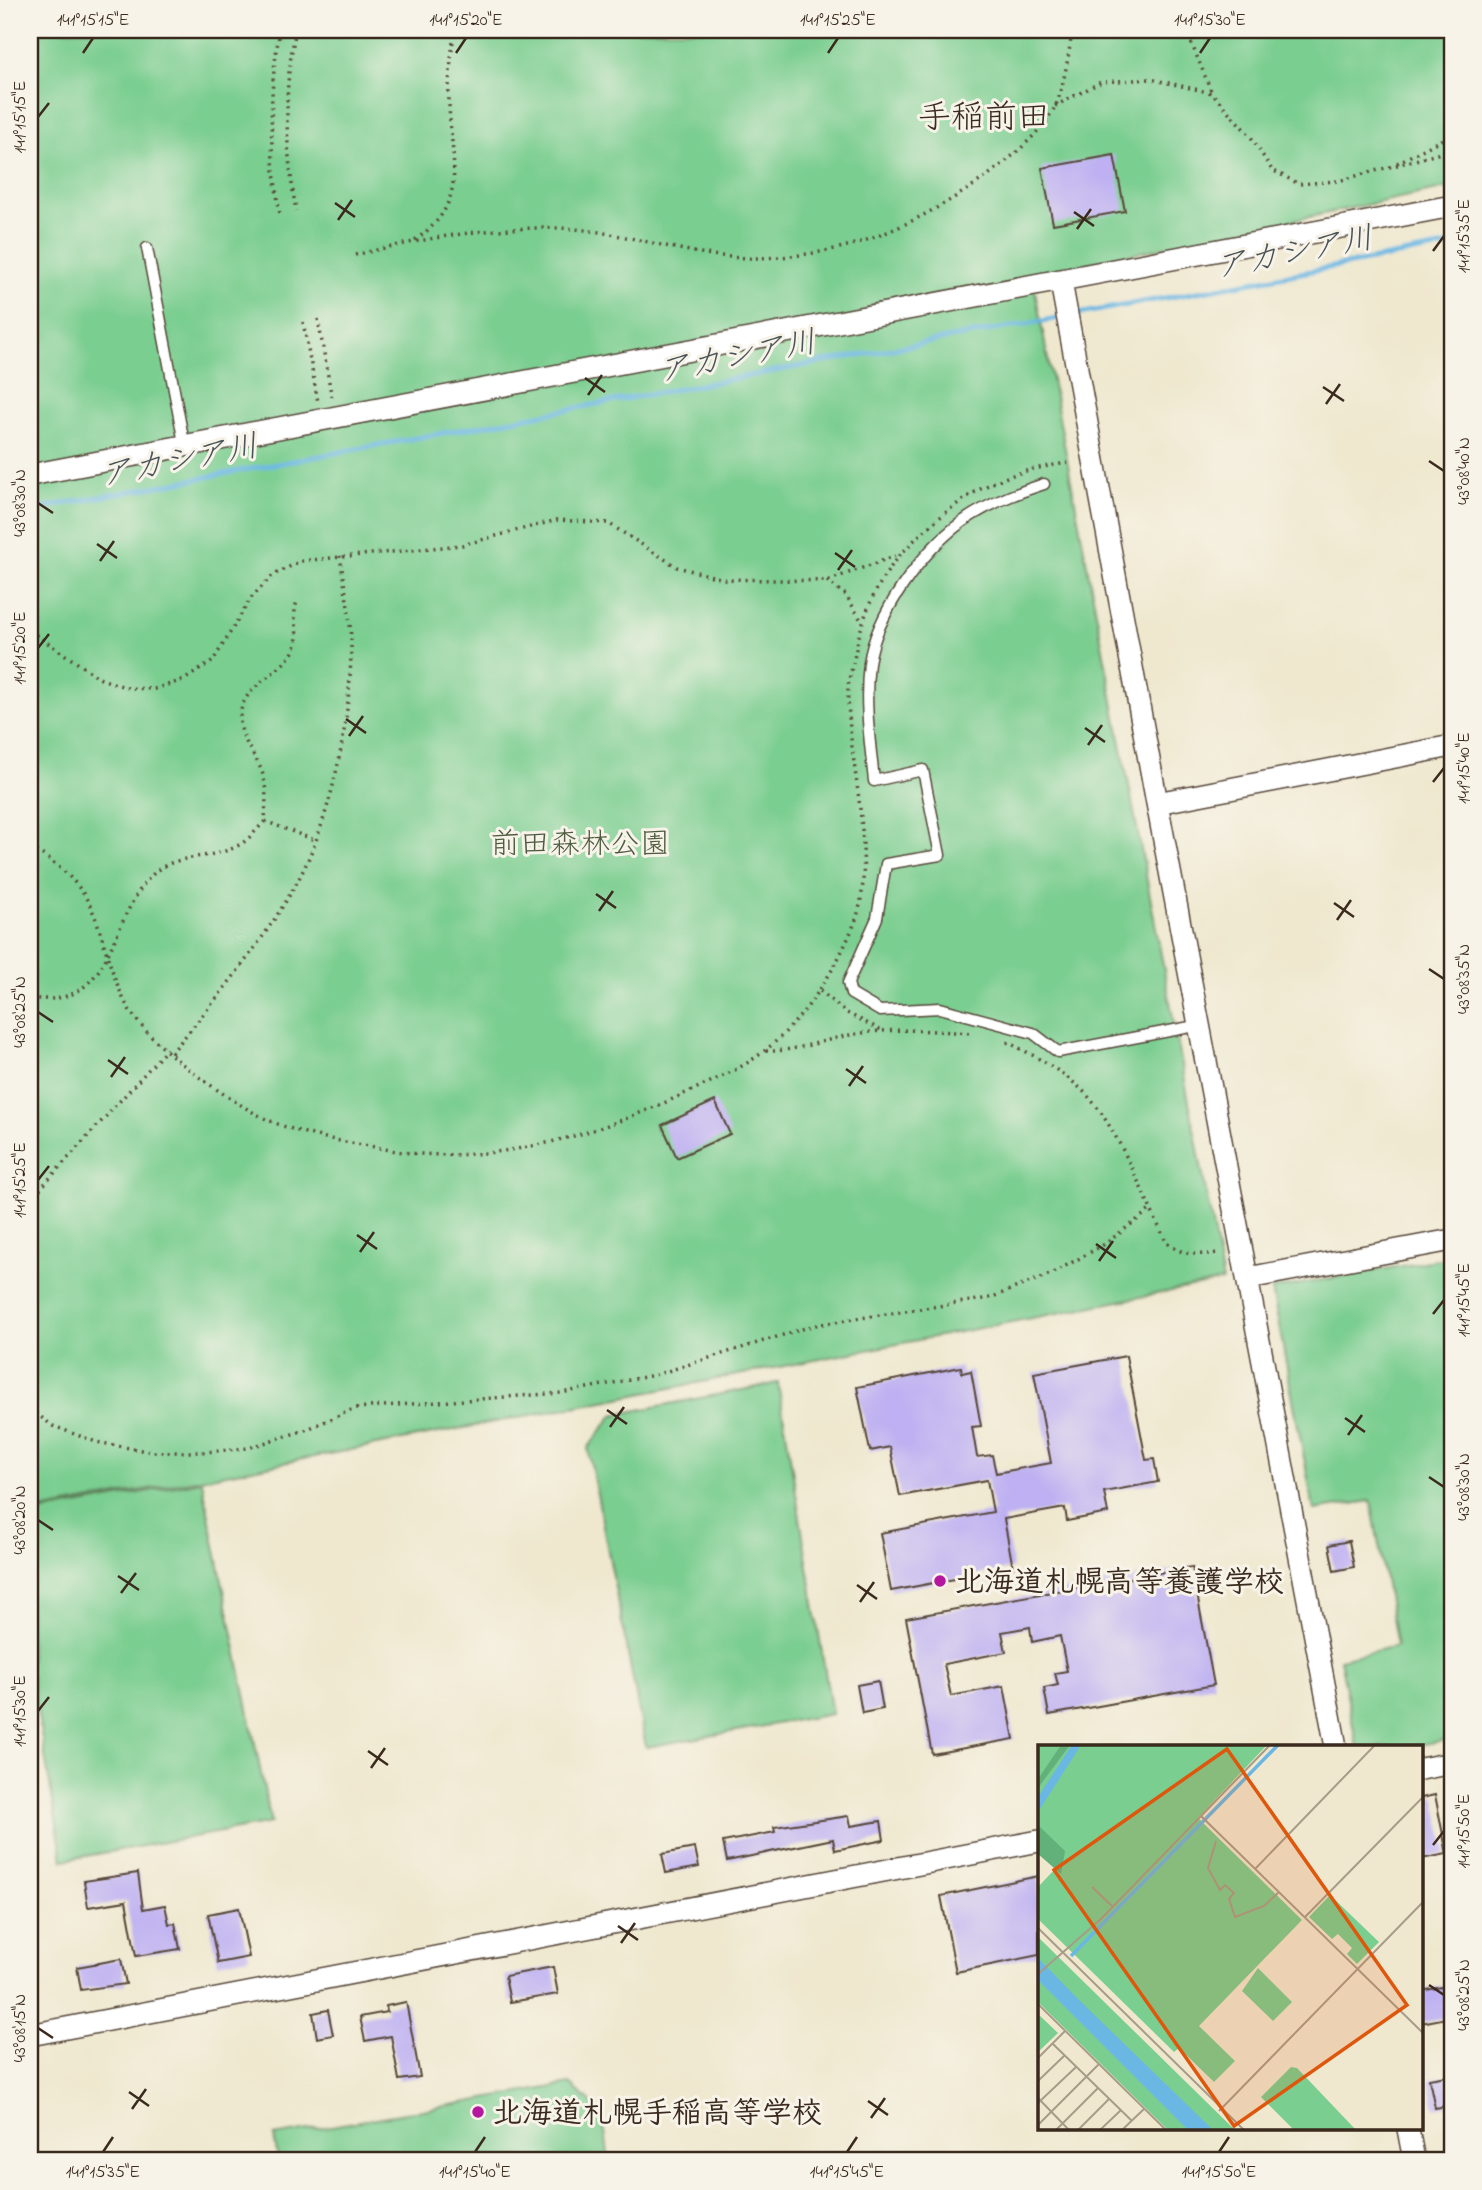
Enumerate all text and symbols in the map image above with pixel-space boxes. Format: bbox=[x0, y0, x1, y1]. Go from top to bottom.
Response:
text: 141°15'15"E bbox=[57, 8, 129, 34]
text: 141°15'20"E bbox=[429, 8, 503, 34]
text: 141°15'25"E bbox=[800, 8, 876, 34]
text: 141°15'30"E bbox=[1174, 8, 1246, 34]
text: 141°15'15"E bbox=[8, 81, 34, 153]
district label: 手稲前田 bbox=[918, 95, 1050, 143]
text: 141°15'35"E bbox=[1452, 199, 1478, 273]
water label: アカシア川 bbox=[1212, 216, 1378, 293]
water label: アカシア川 bbox=[655, 320, 821, 397]
water label: アカシア川 bbox=[97, 424, 263, 501]
text: 43°08'40"N bbox=[1452, 437, 1478, 505]
text: 43°08'30"N bbox=[8, 469, 34, 537]
text: 141°15'20"E bbox=[8, 611, 34, 685]
text: 141°15'40"E bbox=[1452, 732, 1478, 804]
park label: 前田森林公園 bbox=[490, 824, 670, 868]
text: 43°08'35"N bbox=[1452, 944, 1478, 1014]
text: 43°08'25"N bbox=[8, 976, 34, 1048]
text: 141°15'25"E bbox=[8, 1142, 34, 1218]
text: 141°15'45"E bbox=[1452, 1263, 1478, 1337]
text: 43°08'30"N bbox=[1452, 1453, 1478, 1521]
text: 43°08'20"N bbox=[8, 1485, 34, 1555]
place label: 北海道札幌高等養護学校 bbox=[954, 1562, 1284, 1606]
marker: 北海道札幌高等養護学校 bbox=[932, 1573, 948, 1589]
text: 141°15'30"E bbox=[8, 1675, 34, 1747]
inset map bbox=[1038, 1745, 1422, 2130]
text: 141°15'50"E bbox=[1452, 1794, 1478, 1868]
text: 43°08'25"N bbox=[1452, 1959, 1478, 2031]
text: 43°08'15"N bbox=[8, 1994, 34, 2062]
place label: 北海道札幌手稲高等学校 bbox=[492, 2093, 822, 2137]
marker: 北海道札幌手稲高等学校 bbox=[470, 2104, 486, 2120]
text: 141°15'35"E bbox=[66, 2160, 140, 2186]
text: 141°15'40"E bbox=[439, 2160, 511, 2186]
text: 141°15'45"E bbox=[810, 2160, 884, 2186]
text: 141°15'50"E bbox=[1182, 2160, 1256, 2186]

